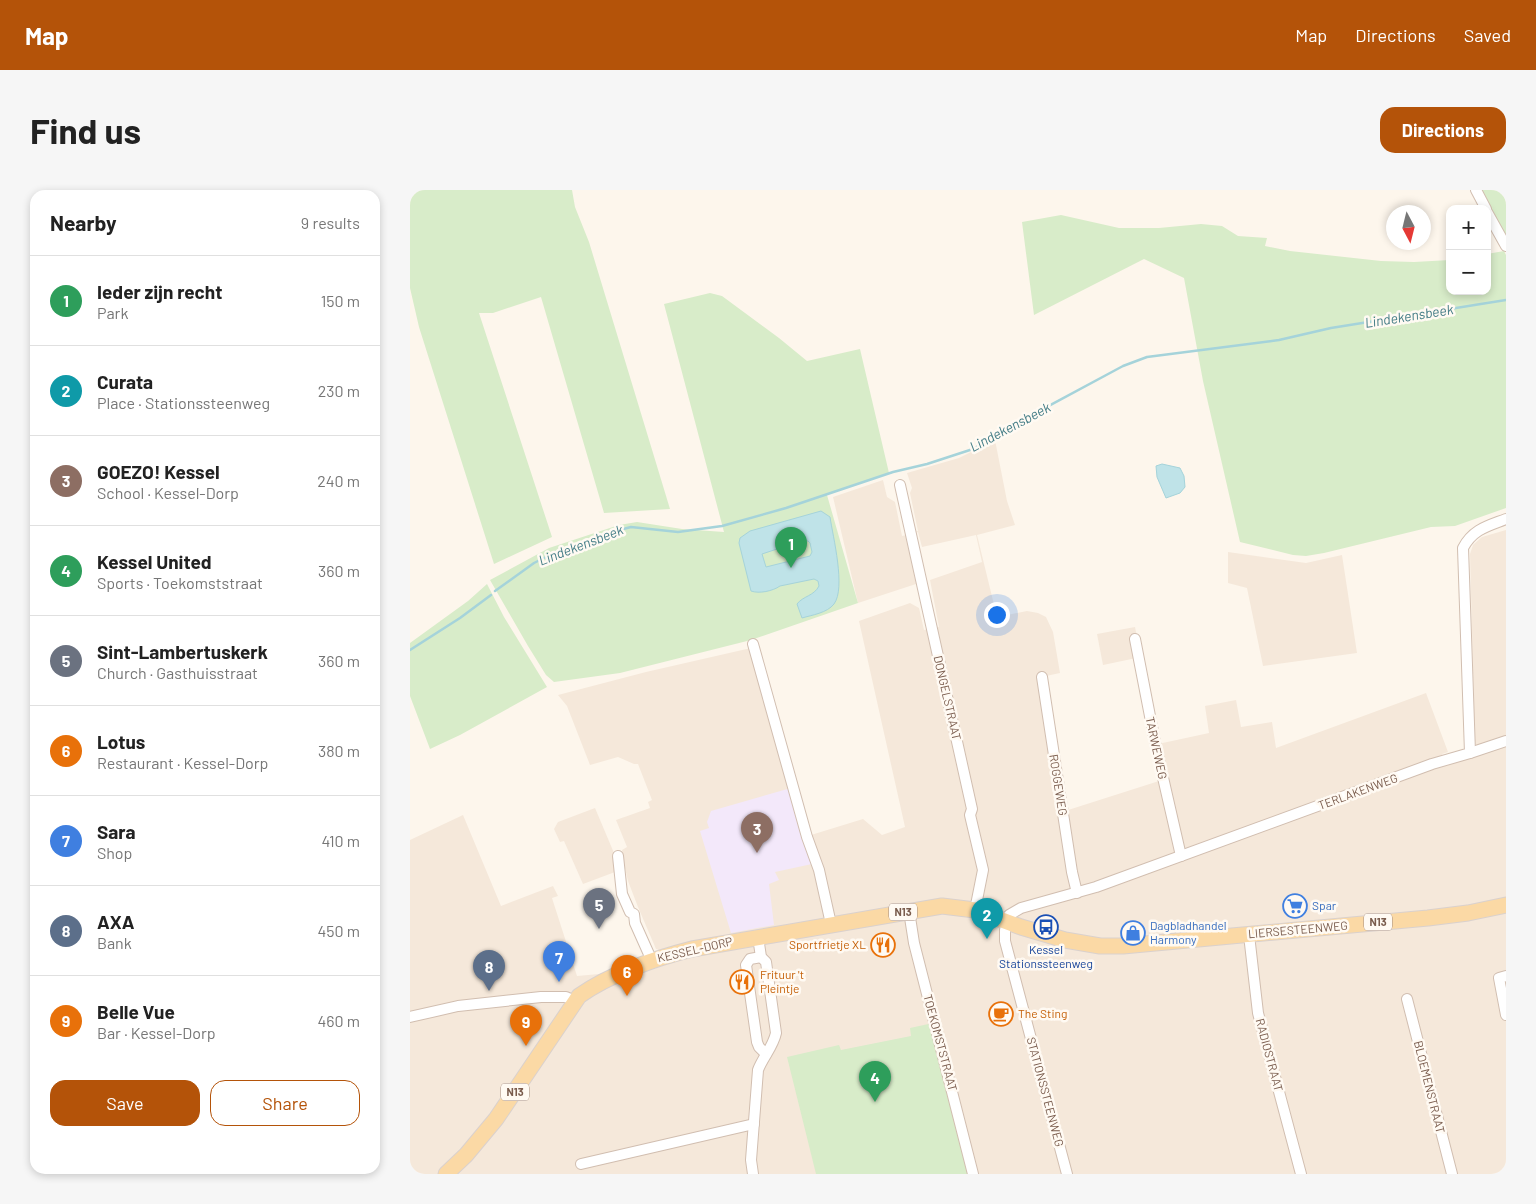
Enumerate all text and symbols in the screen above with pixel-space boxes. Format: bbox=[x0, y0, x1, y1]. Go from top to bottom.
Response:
text: Map bbox=[25, 21, 68, 50]
text: Map bbox=[1295, 24, 1327, 46]
text: Directions bbox=[1355, 24, 1436, 46]
text: Saved bbox=[1464, 24, 1511, 46]
button: Directions bbox=[1380, 107, 1506, 153]
text: Find us bbox=[30, 109, 141, 151]
north arrow bbox=[1386, 205, 1431, 250]
map controls bbox=[1446, 205, 1491, 295]
button: + bbox=[1446, 205, 1491, 250]
text: Nearby bbox=[50, 210, 116, 235]
text: 9 results bbox=[301, 213, 360, 232]
button: − bbox=[1446, 250, 1491, 295]
text: Ieder zijn recht bbox=[97, 280, 222, 303]
text: 1 bbox=[63, 291, 69, 310]
text: 150 m bbox=[321, 291, 360, 310]
water label: Lindekensbeek bbox=[1364, 300, 1455, 331]
text: Park bbox=[97, 303, 128, 322]
text: Curata bbox=[97, 370, 153, 393]
text: 2 bbox=[62, 381, 70, 400]
text: 230 m bbox=[318, 381, 360, 400]
text: Place · Stationssteenweg bbox=[97, 393, 270, 412]
water label: Lindekensbeek bbox=[966, 398, 1053, 455]
text: GOEZO! Kessel bbox=[97, 460, 220, 483]
text: 3 bbox=[62, 471, 70, 490]
text: 240 m bbox=[317, 471, 360, 490]
text: School · Kessel-Dorp bbox=[97, 483, 239, 502]
water label: Lindekensbeek bbox=[536, 521, 626, 568]
pin: 1 bbox=[775, 527, 807, 568]
text: Kessel United bbox=[97, 550, 212, 573]
text: 4 bbox=[61, 561, 71, 580]
text: 360 m bbox=[318, 561, 360, 580]
text: Sports · Toekomststraat bbox=[97, 573, 263, 592]
your location bbox=[984, 602, 1010, 628]
text: Sint-Lambertuskerk bbox=[97, 640, 268, 663]
text: 5 bbox=[62, 651, 70, 670]
text: 360 m bbox=[318, 651, 360, 670]
street label: DONGELSTRAAT bbox=[931, 654, 965, 742]
text: Church · Gasthuisstraat bbox=[97, 663, 258, 682]
street label: TARWEWEG bbox=[1144, 715, 1170, 780]
text: Lotus bbox=[97, 730, 145, 753]
text: 6 bbox=[62, 741, 70, 760]
text: 380 m bbox=[318, 741, 360, 760]
text: Restaurant · Kessel-Dorp bbox=[97, 753, 268, 772]
street label: ROGGEWEG bbox=[1047, 753, 1071, 817]
street label: TERLAKENWEG bbox=[1316, 770, 1399, 812]
pin: 3 bbox=[741, 812, 773, 853]
text: Sara bbox=[97, 820, 135, 843]
text: 7 bbox=[62, 831, 70, 850]
text: 410 m bbox=[322, 831, 360, 850]
text: Shop bbox=[97, 843, 132, 862]
pin: 5 bbox=[583, 888, 615, 929]
supermarket icon: Spar bbox=[1282, 893, 1308, 919]
pin: 2 bbox=[971, 898, 1003, 939]
place label: Spar bbox=[1312, 898, 1337, 912]
road number: N13 bbox=[889, 904, 917, 920]
text: AXA bbox=[97, 910, 135, 933]
bus stop icon: Kessel Stationssteenweg bbox=[1033, 914, 1059, 940]
road number: N13 bbox=[1364, 914, 1392, 930]
place label: Dagbladhandel Harmony bbox=[1150, 918, 1227, 946]
street label: LIERSESTEENWEG bbox=[1247, 918, 1348, 940]
shop icon: Dagbladhandel Harmony bbox=[1120, 920, 1146, 946]
text: 8 bbox=[62, 921, 70, 940]
text: 450 m bbox=[317, 921, 360, 940]
restaurant icon: Sportfrietje XL bbox=[870, 932, 896, 958]
text: Bank bbox=[97, 933, 132, 952]
street label: KESSEL-DORP bbox=[656, 934, 734, 964]
place label: Sportfrietje XL bbox=[789, 937, 866, 951]
pin: 7 bbox=[543, 941, 575, 982]
place label: Kessel Stationssteenweg bbox=[999, 942, 1093, 970]
pin: 8 bbox=[473, 950, 505, 991]
pin: 6 bbox=[611, 955, 643, 996]
place label: Frituur 't Pleintje bbox=[760, 967, 804, 995]
restaurant icon: Frituur 't Pleintje bbox=[729, 969, 755, 995]
street label: TOEKOMSTSTRAAT bbox=[921, 993, 961, 1093]
text: Belle Vue bbox=[97, 1000, 175, 1023]
cafe icon: The Sting bbox=[988, 1001, 1014, 1027]
pin: 9 bbox=[510, 1005, 542, 1046]
place label: The Sting bbox=[1018, 1006, 1067, 1020]
text: 9 bbox=[62, 1011, 70, 1030]
text: 460 m bbox=[317, 1011, 360, 1030]
street label: RADIOSTRAAT bbox=[1253, 1017, 1286, 1093]
text: Bar · Kessel-Dorp bbox=[97, 1023, 216, 1042]
street label: STATIONSSTEENWEG bbox=[1025, 1035, 1067, 1148]
street label: BLOEMENSTRAAT bbox=[1412, 1039, 1448, 1135]
pin: 4 bbox=[859, 1061, 891, 1102]
button: Save bbox=[50, 1080, 200, 1126]
button: Share bbox=[210, 1080, 360, 1126]
road number: N13 bbox=[501, 1084, 529, 1100]

